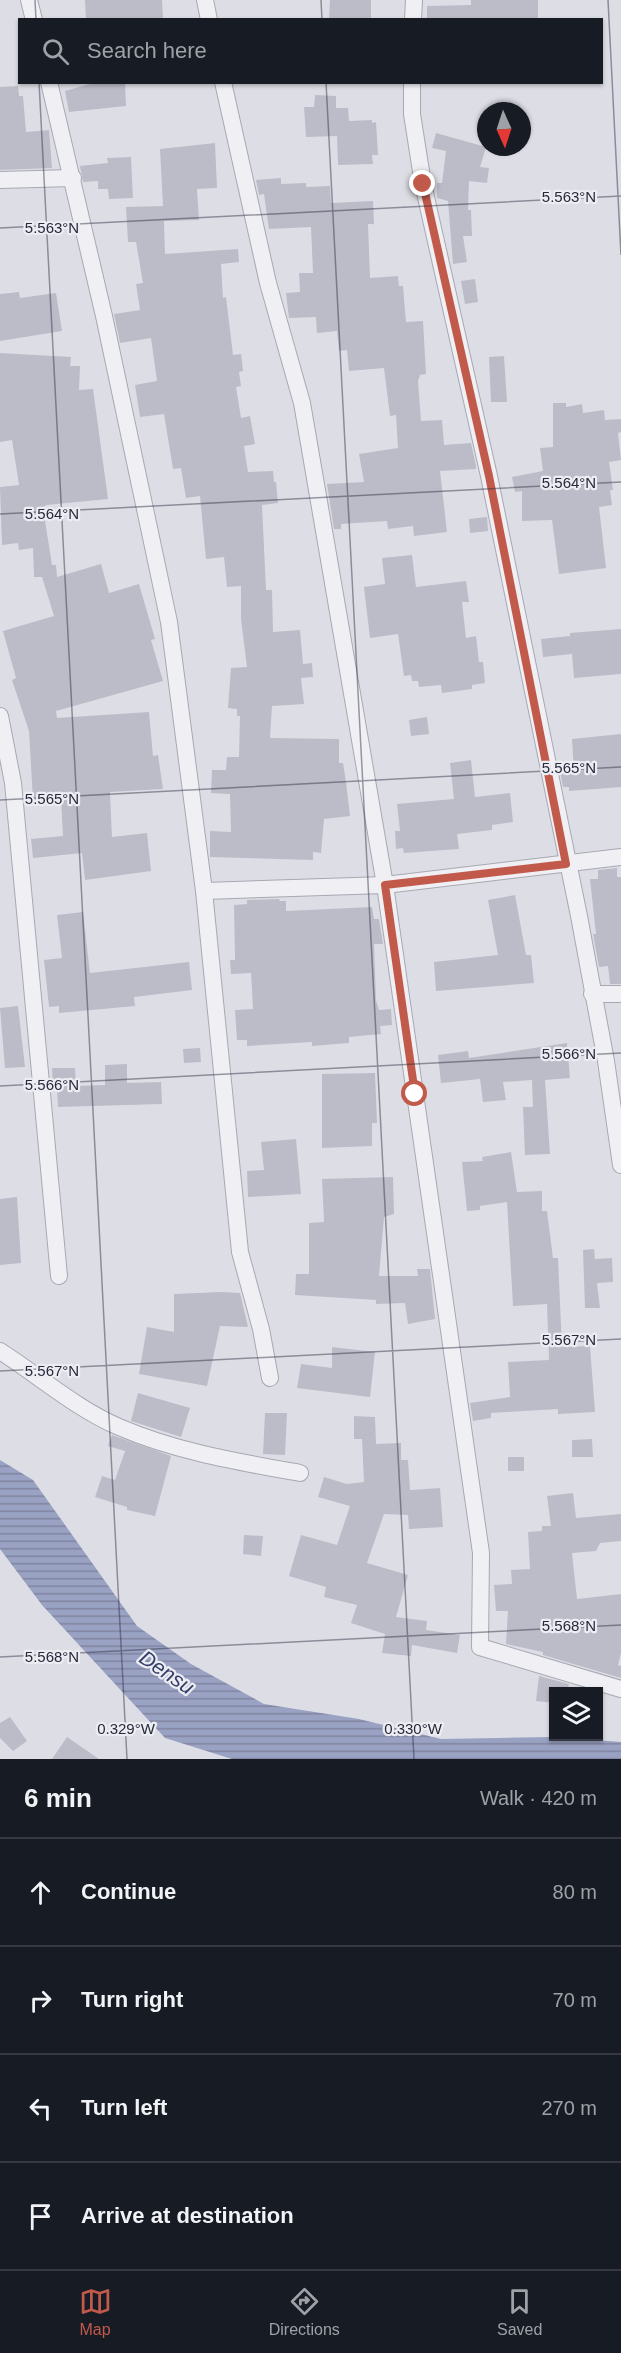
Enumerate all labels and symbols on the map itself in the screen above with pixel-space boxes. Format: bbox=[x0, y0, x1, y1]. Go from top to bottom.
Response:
north arrow bbox=[477, 102, 531, 156]
route end bbox=[409, 170, 435, 196]
text: 5.563°N bbox=[542, 188, 596, 205]
text: 5.563°N bbox=[25, 219, 79, 236]
text: 5.564°N bbox=[542, 474, 596, 491]
text: 5.564°N bbox=[25, 505, 79, 522]
text: 5.565°N bbox=[542, 759, 596, 776]
text: 5.565°N bbox=[25, 790, 79, 807]
text: 5.566°N bbox=[542, 1045, 596, 1062]
text: 5.566°N bbox=[25, 1076, 79, 1093]
route start bbox=[401, 1080, 427, 1106]
text: 5.567°N bbox=[542, 1331, 596, 1348]
text: 5.567°N bbox=[25, 1362, 79, 1379]
text: 5.568°N bbox=[542, 1617, 596, 1634]
water label: Densu bbox=[135, 1645, 199, 1699]
text: 5.568°N bbox=[25, 1648, 79, 1665]
text: 0.329°W bbox=[97, 1720, 156, 1737]
text: 0.330°W bbox=[384, 1720, 443, 1737]

